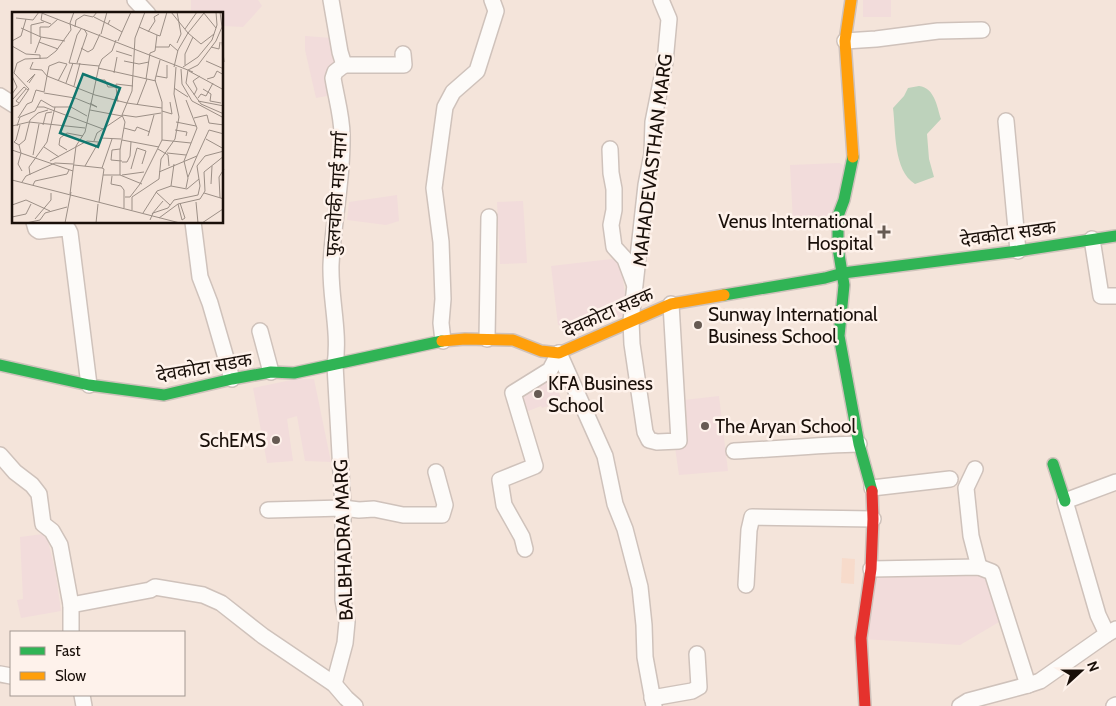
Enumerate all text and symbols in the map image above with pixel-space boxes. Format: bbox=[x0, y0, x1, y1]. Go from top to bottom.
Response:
inset map bbox=[12, 12, 224, 224]
street label: MAHADEVASTHAN MARG bbox=[628, 52, 677, 268]
street label: फुलचोकी माई मार्ग bbox=[321, 130, 353, 257]
place label: Venus International Hospital bbox=[718, 210, 874, 255]
street label: देवकोटा सडक bbox=[959, 215, 1058, 252]
marker: Venus International Hospital bbox=[877, 225, 891, 239]
street label: देवकोटा सडक bbox=[559, 282, 657, 343]
place label: Sunway International Business School bbox=[708, 303, 878, 348]
marker: Sunway International Business School bbox=[692, 319, 704, 331]
street label: देवकोटा सडक bbox=[155, 348, 254, 387]
place label: KFA Business School bbox=[548, 372, 653, 417]
marker: KFA Business School bbox=[532, 388, 544, 400]
place label: The Aryan School bbox=[715, 415, 856, 438]
marker: The Aryan School bbox=[699, 420, 711, 432]
place label: SchEMS bbox=[199, 429, 266, 452]
marker: SchEMS bbox=[270, 434, 282, 446]
street label: BALBHADRA MARG bbox=[329, 459, 358, 621]
legend bbox=[10, 631, 185, 696]
text: Fast bbox=[55, 642, 80, 660]
north arrow bbox=[1056, 646, 1106, 696]
text: N bbox=[1083, 658, 1103, 674]
text: Slow bbox=[55, 667, 86, 685]

